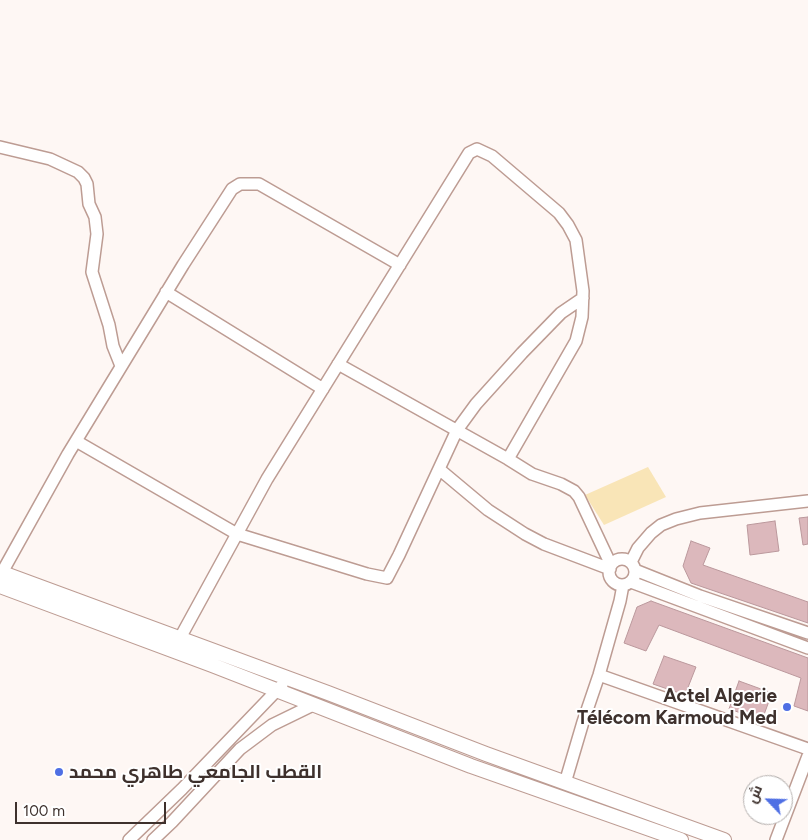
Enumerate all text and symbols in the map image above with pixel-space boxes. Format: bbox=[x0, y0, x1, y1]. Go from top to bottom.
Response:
place label: Actel Algerie Télécom Karmoud Med bbox=[577, 685, 777, 729]
marker: Actel Algerie Télécom Karmoud Med bbox=[781, 701, 793, 713]
place label: القطب الجامعي طاهري محمد bbox=[69, 761, 322, 783]
marker: القطب الجامعي طاهري محمد bbox=[53, 766, 65, 778]
north arrow bbox=[743, 775, 793, 825]
text: ش bbox=[743, 782, 766, 806]
scale bar bbox=[18, 792, 169, 824]
text: 100 m bbox=[23, 802, 65, 820]

